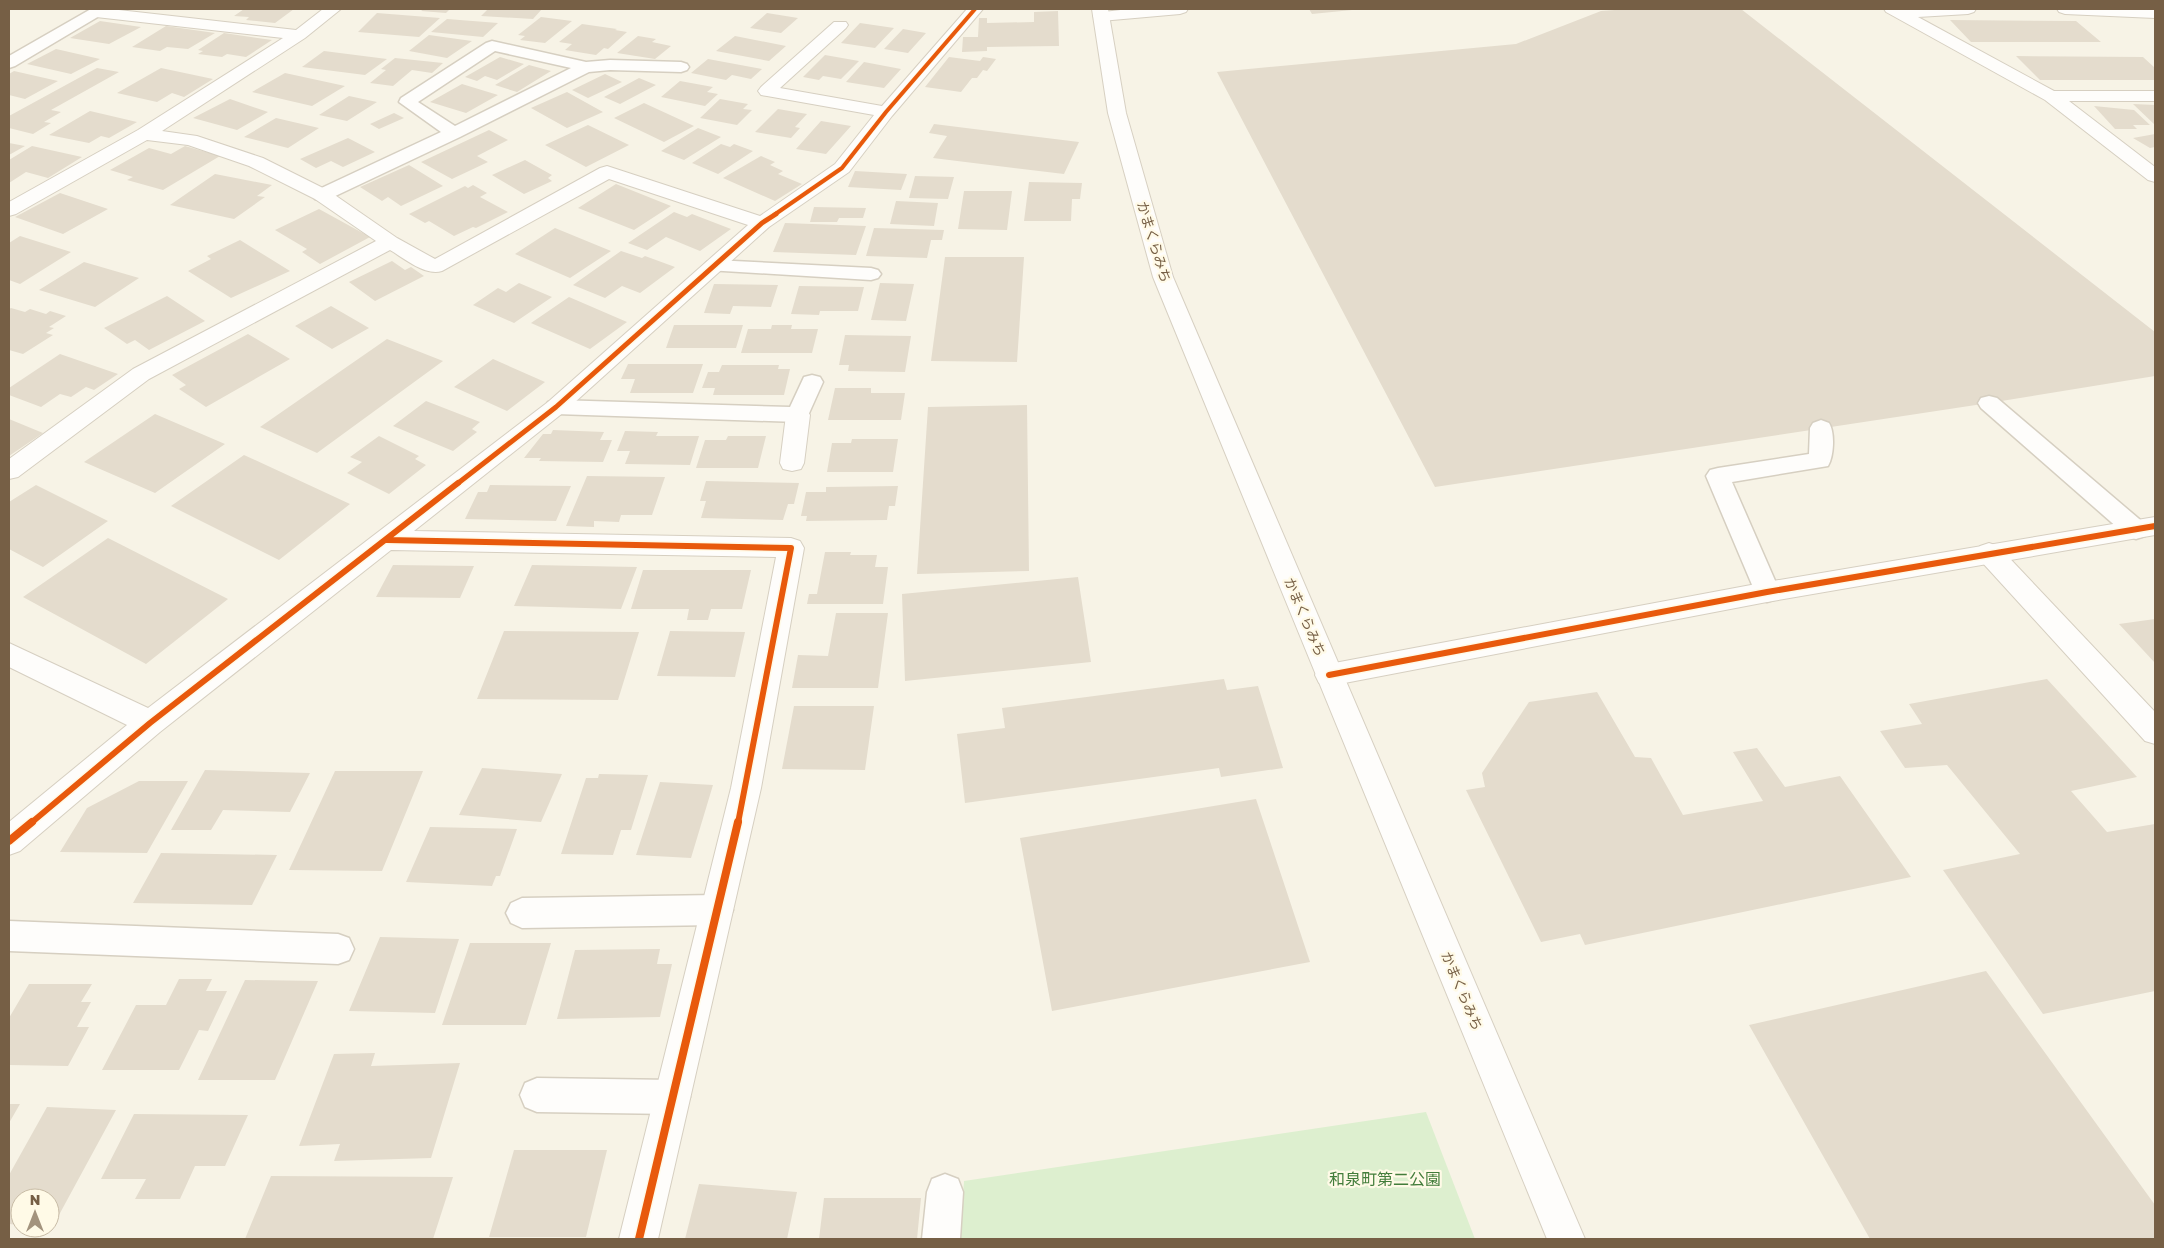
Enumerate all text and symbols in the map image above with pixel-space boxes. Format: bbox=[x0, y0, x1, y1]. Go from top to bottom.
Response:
street label: かまくらみち bbox=[1134, 199, 1175, 285]
street label: かまくらみち bbox=[1281, 575, 1330, 659]
street label: かまくらみち bbox=[1438, 949, 1487, 1033]
park label: 和泉町第二公園 bbox=[1329, 1169, 1441, 1189]
north arrow bbox=[10, 1188, 60, 1238]
text: N bbox=[30, 1191, 40, 1208]

